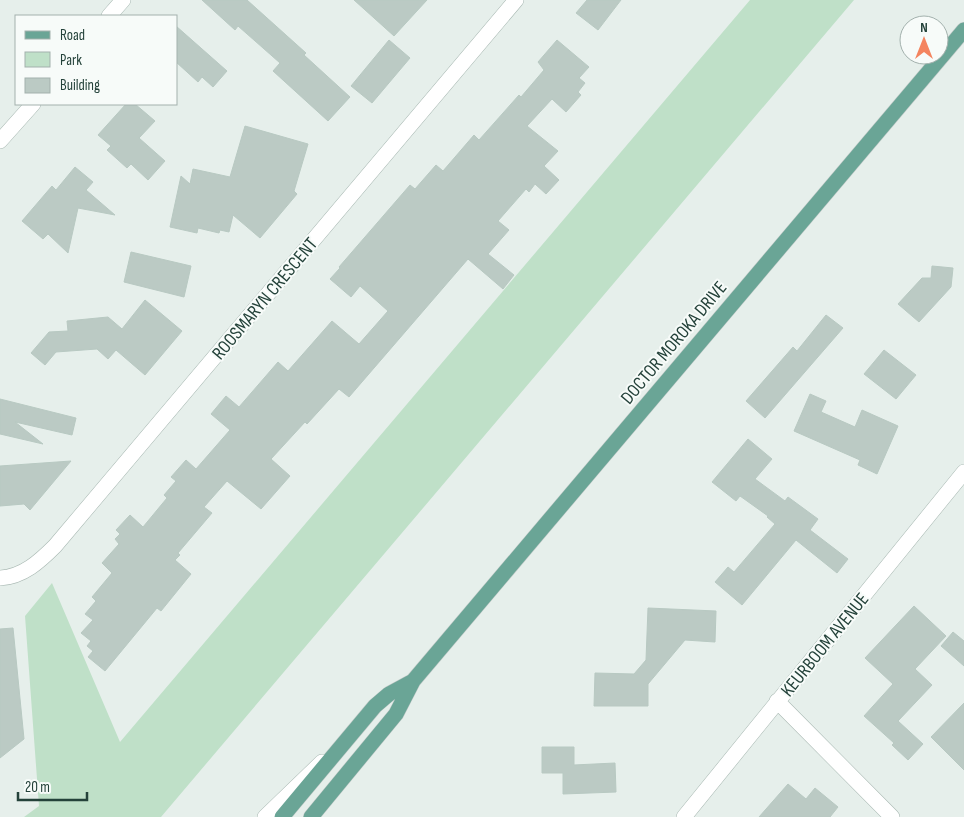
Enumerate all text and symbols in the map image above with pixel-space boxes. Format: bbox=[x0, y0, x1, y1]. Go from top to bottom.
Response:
legend bbox=[15, 15, 178, 105]
north arrow bbox=[899, 15, 949, 65]
text: N bbox=[920, 19, 928, 36]
text: Road bbox=[60, 26, 85, 45]
text: Park bbox=[60, 51, 82, 70]
text: Building bbox=[60, 76, 100, 95]
street label: ROOSMARYN CRESCENT bbox=[207, 233, 323, 365]
street label: DOCTOR MOROKA DRIVE bbox=[616, 277, 732, 409]
street label: KEURBOOM AVENUE bbox=[776, 588, 874, 701]
scale bar bbox=[18, 770, 86, 802]
text: 20 m bbox=[25, 778, 50, 797]

